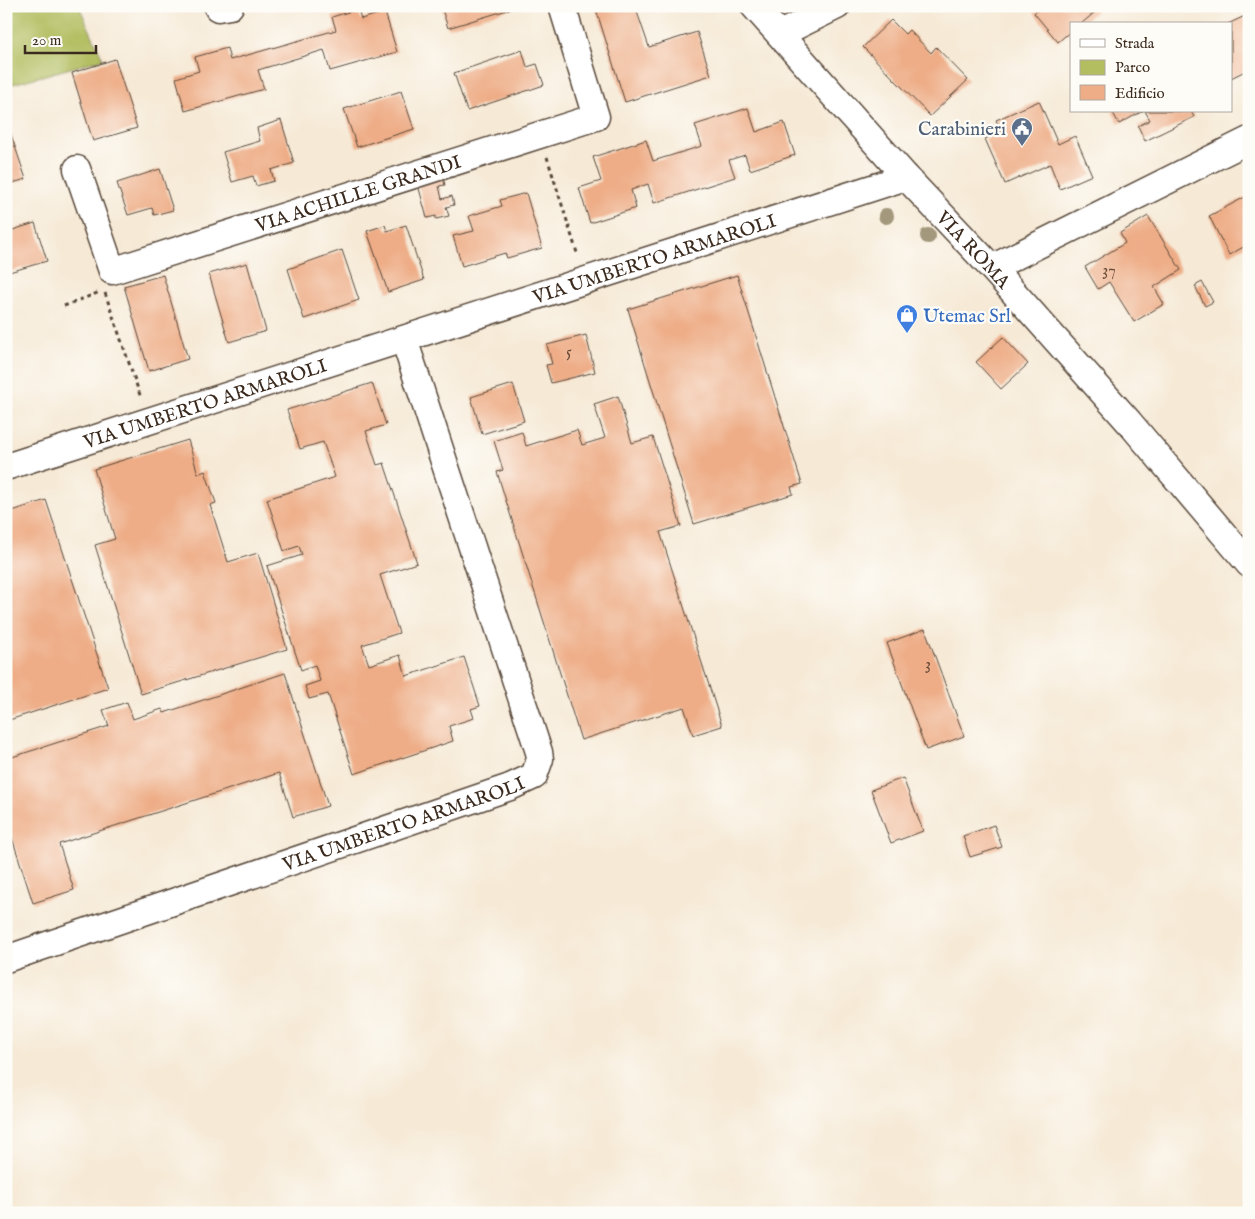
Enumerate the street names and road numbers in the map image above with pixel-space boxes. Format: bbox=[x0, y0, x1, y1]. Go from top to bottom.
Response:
street label: VIA ACHILLE GRANDI bbox=[252, 151, 465, 239]
street label: VIA ROMA bbox=[930, 206, 1016, 295]
street label: VIA UMBERTO ARMAROLI bbox=[529, 210, 780, 311]
street label: VIA UMBERTO ARMAROLI bbox=[80, 354, 330, 456]
street label: VIA UMBERTO ARMAROLI bbox=[279, 772, 529, 878]

